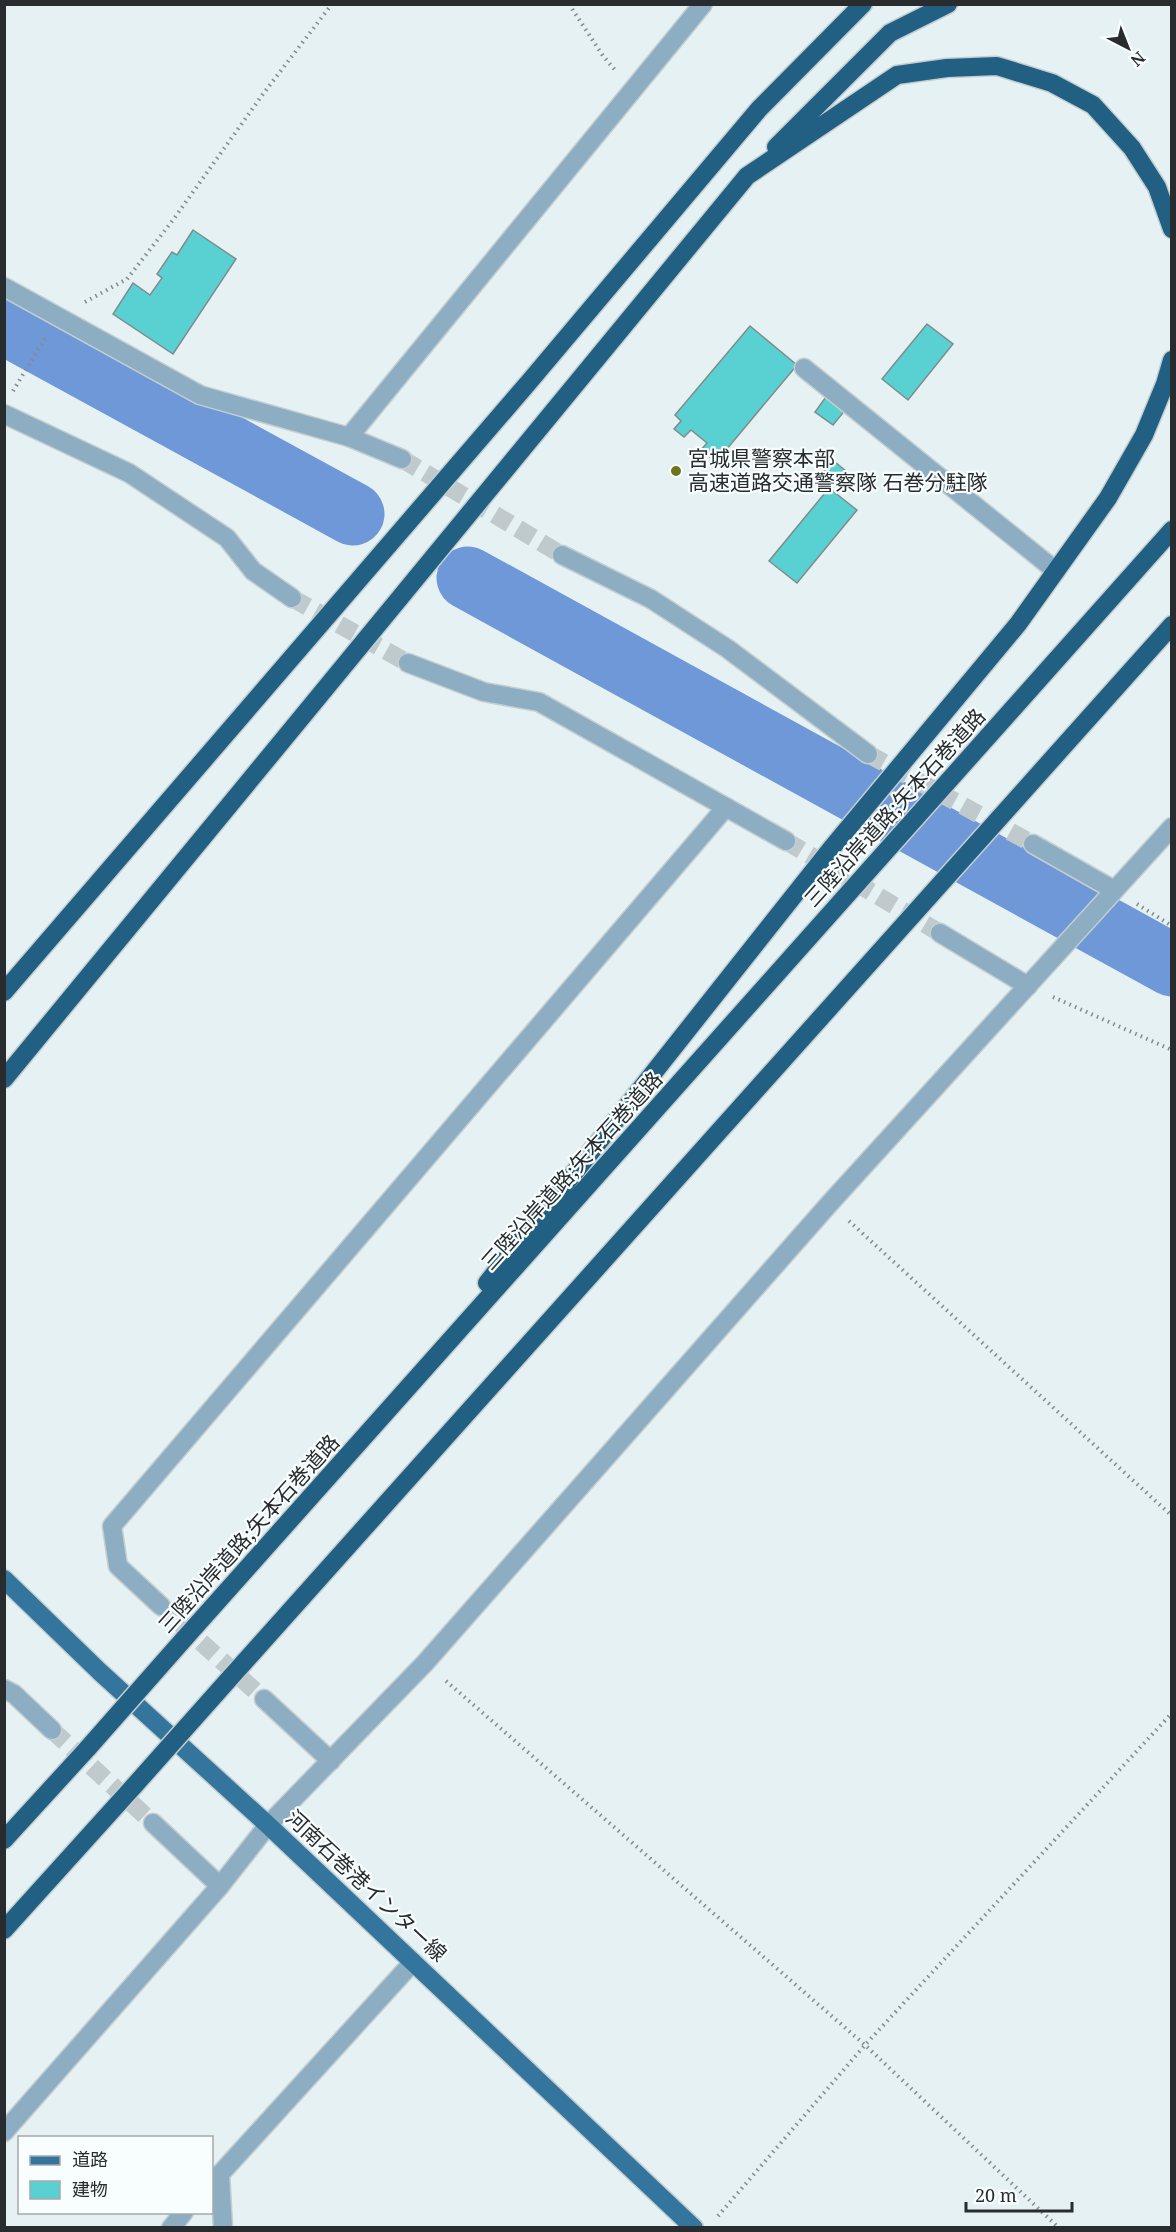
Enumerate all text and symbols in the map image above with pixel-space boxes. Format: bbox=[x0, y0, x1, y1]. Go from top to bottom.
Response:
north arrow bbox=[1098, 18, 1158, 78]
text: N bbox=[1126, 47, 1150, 72]
place label: 宮城県警察本部 高速道路交通警察隊 石巻分駐隊 bbox=[688, 444, 987, 496]
marker: 宮城県警察本部 高速道路交通警察隊 石巻分駐隊 bbox=[669, 464, 683, 478]
street label: 三陸沿岸道路;矢本石巻道路 bbox=[798, 702, 991, 913]
street label: 三陸沿岸道路;矢本石巻道路 bbox=[475, 1065, 668, 1276]
street label: 三陸沿岸道路;矢本石巻道路 bbox=[152, 1428, 345, 1639]
street label: 河南石巻港インター線 bbox=[280, 1803, 453, 1967]
legend bbox=[18, 2136, 213, 2214]
text: 道路 bbox=[72, 2147, 108, 2171]
scale bar bbox=[966, 2175, 1072, 2213]
text: 建物 bbox=[72, 2177, 108, 2201]
text: 20 m bbox=[975, 2183, 1017, 2207]

